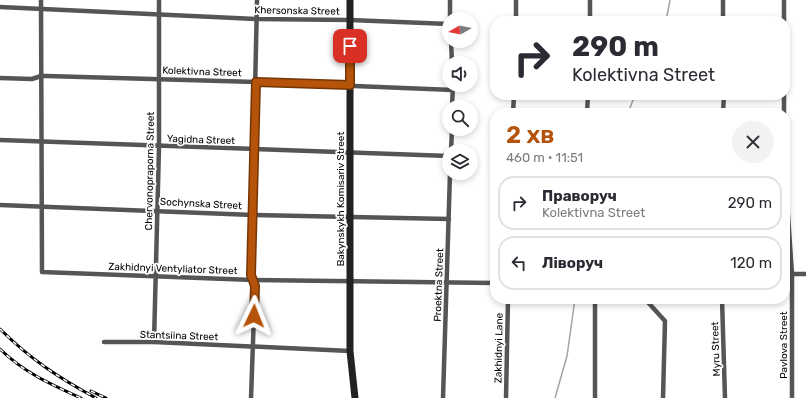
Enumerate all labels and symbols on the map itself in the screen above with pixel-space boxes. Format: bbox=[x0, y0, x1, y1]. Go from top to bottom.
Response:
street label: Khersonska Street bbox=[254, 4, 340, 18]
north arrow bbox=[442, 12, 478, 48]
pin bbox=[333, 29, 367, 63]
street label: Kolektivna Street bbox=[162, 65, 242, 79]
street label: Chervonopraporna Street bbox=[143, 111, 157, 230]
street label: Bakynskykh Komisariv Street bbox=[335, 132, 347, 266]
street label: Yagidna Street bbox=[167, 133, 235, 147]
street label: Sochynska Street bbox=[160, 196, 242, 212]
street label: Proektna Street bbox=[432, 248, 446, 322]
street label: Zakhidnyi Ventyliator Street bbox=[108, 261, 238, 277]
position arrow bbox=[233, 295, 275, 337]
street label: Pavlova Street bbox=[778, 311, 790, 379]
street label: Zakhidnyi Lane bbox=[492, 312, 506, 383]
street label: Myru Street bbox=[709, 321, 723, 376]
street label: Stantsiina Street bbox=[140, 329, 218, 343]

